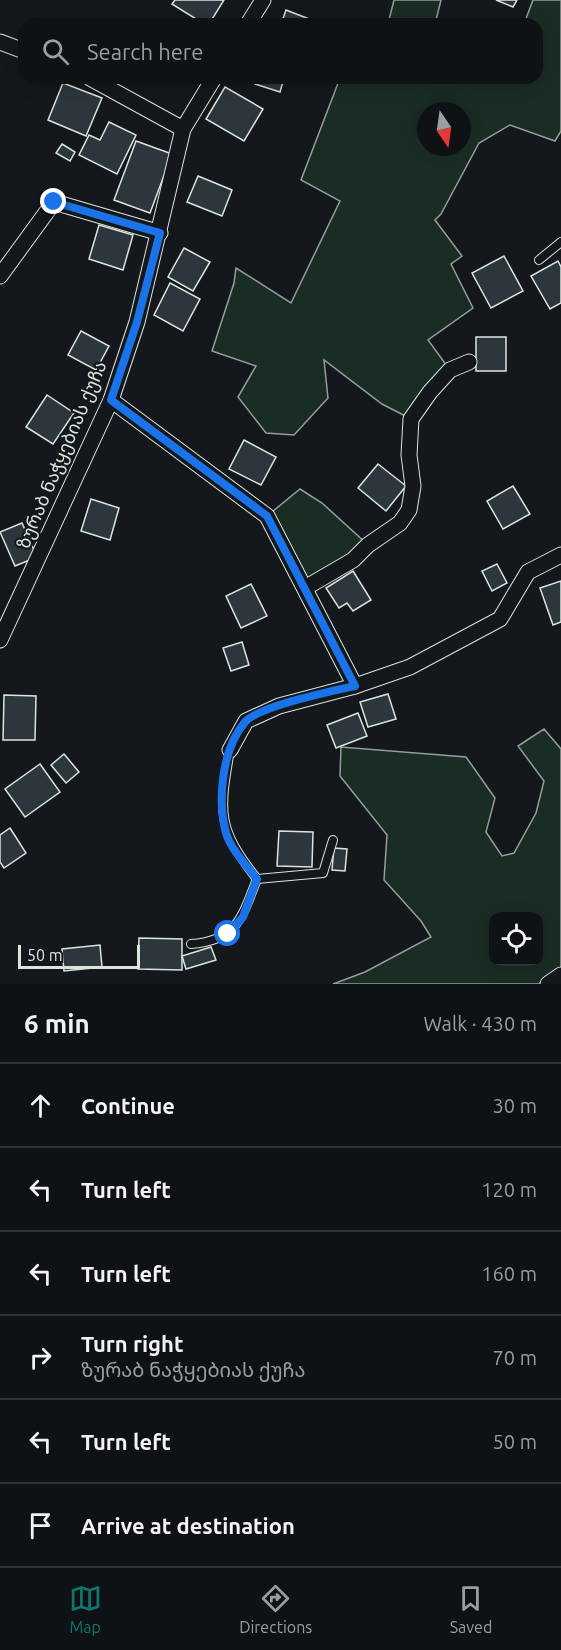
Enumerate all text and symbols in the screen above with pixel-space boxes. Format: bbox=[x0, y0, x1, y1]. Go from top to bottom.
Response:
search box bbox=[18, 18, 543, 84]
icon: search bbox=[39, 35, 72, 68]
text: Search here bbox=[87, 39, 203, 64]
north arrow bbox=[417, 102, 471, 156]
route end bbox=[40, 188, 66, 214]
street label: ზურაბ ნაჭყებიას ქუჩა bbox=[12, 358, 112, 552]
map controls bbox=[489, 912, 543, 966]
button: locate bbox=[489, 912, 543, 966]
route start bbox=[214, 920, 240, 946]
scale bar bbox=[18, 942, 140, 970]
text: 50 m bbox=[27, 946, 63, 964]
text: 6 min bbox=[24, 1009, 90, 1038]
text: Walk · 430 m bbox=[424, 1012, 537, 1035]
icon: ahead bbox=[24, 1089, 57, 1122]
text: Continue bbox=[81, 1093, 175, 1118]
text: 30 m bbox=[493, 1094, 537, 1117]
icon: left bbox=[24, 1173, 57, 1206]
text: Turn left bbox=[81, 1177, 171, 1202]
text: 120 m bbox=[481, 1178, 537, 1201]
icon: left bbox=[24, 1257, 57, 1290]
text: Turn left bbox=[81, 1261, 171, 1286]
text: 160 m bbox=[481, 1262, 537, 1285]
text: Turn right bbox=[81, 1331, 183, 1356]
icon: right bbox=[24, 1341, 57, 1374]
text: 70 m bbox=[493, 1346, 537, 1369]
text: ზურაბ ნაჭყებიას ქუჩა bbox=[81, 1358, 305, 1381]
icon: left bbox=[24, 1425, 57, 1458]
text: Turn left bbox=[81, 1429, 171, 1454]
text: 50 m bbox=[493, 1430, 537, 1453]
icon: arrive bbox=[24, 1509, 57, 1542]
text: Arrive at destination bbox=[81, 1513, 295, 1538]
tab: Map bbox=[69, 1582, 102, 1636]
tab: Directions bbox=[239, 1582, 312, 1636]
tab: Saved bbox=[450, 1582, 492, 1636]

